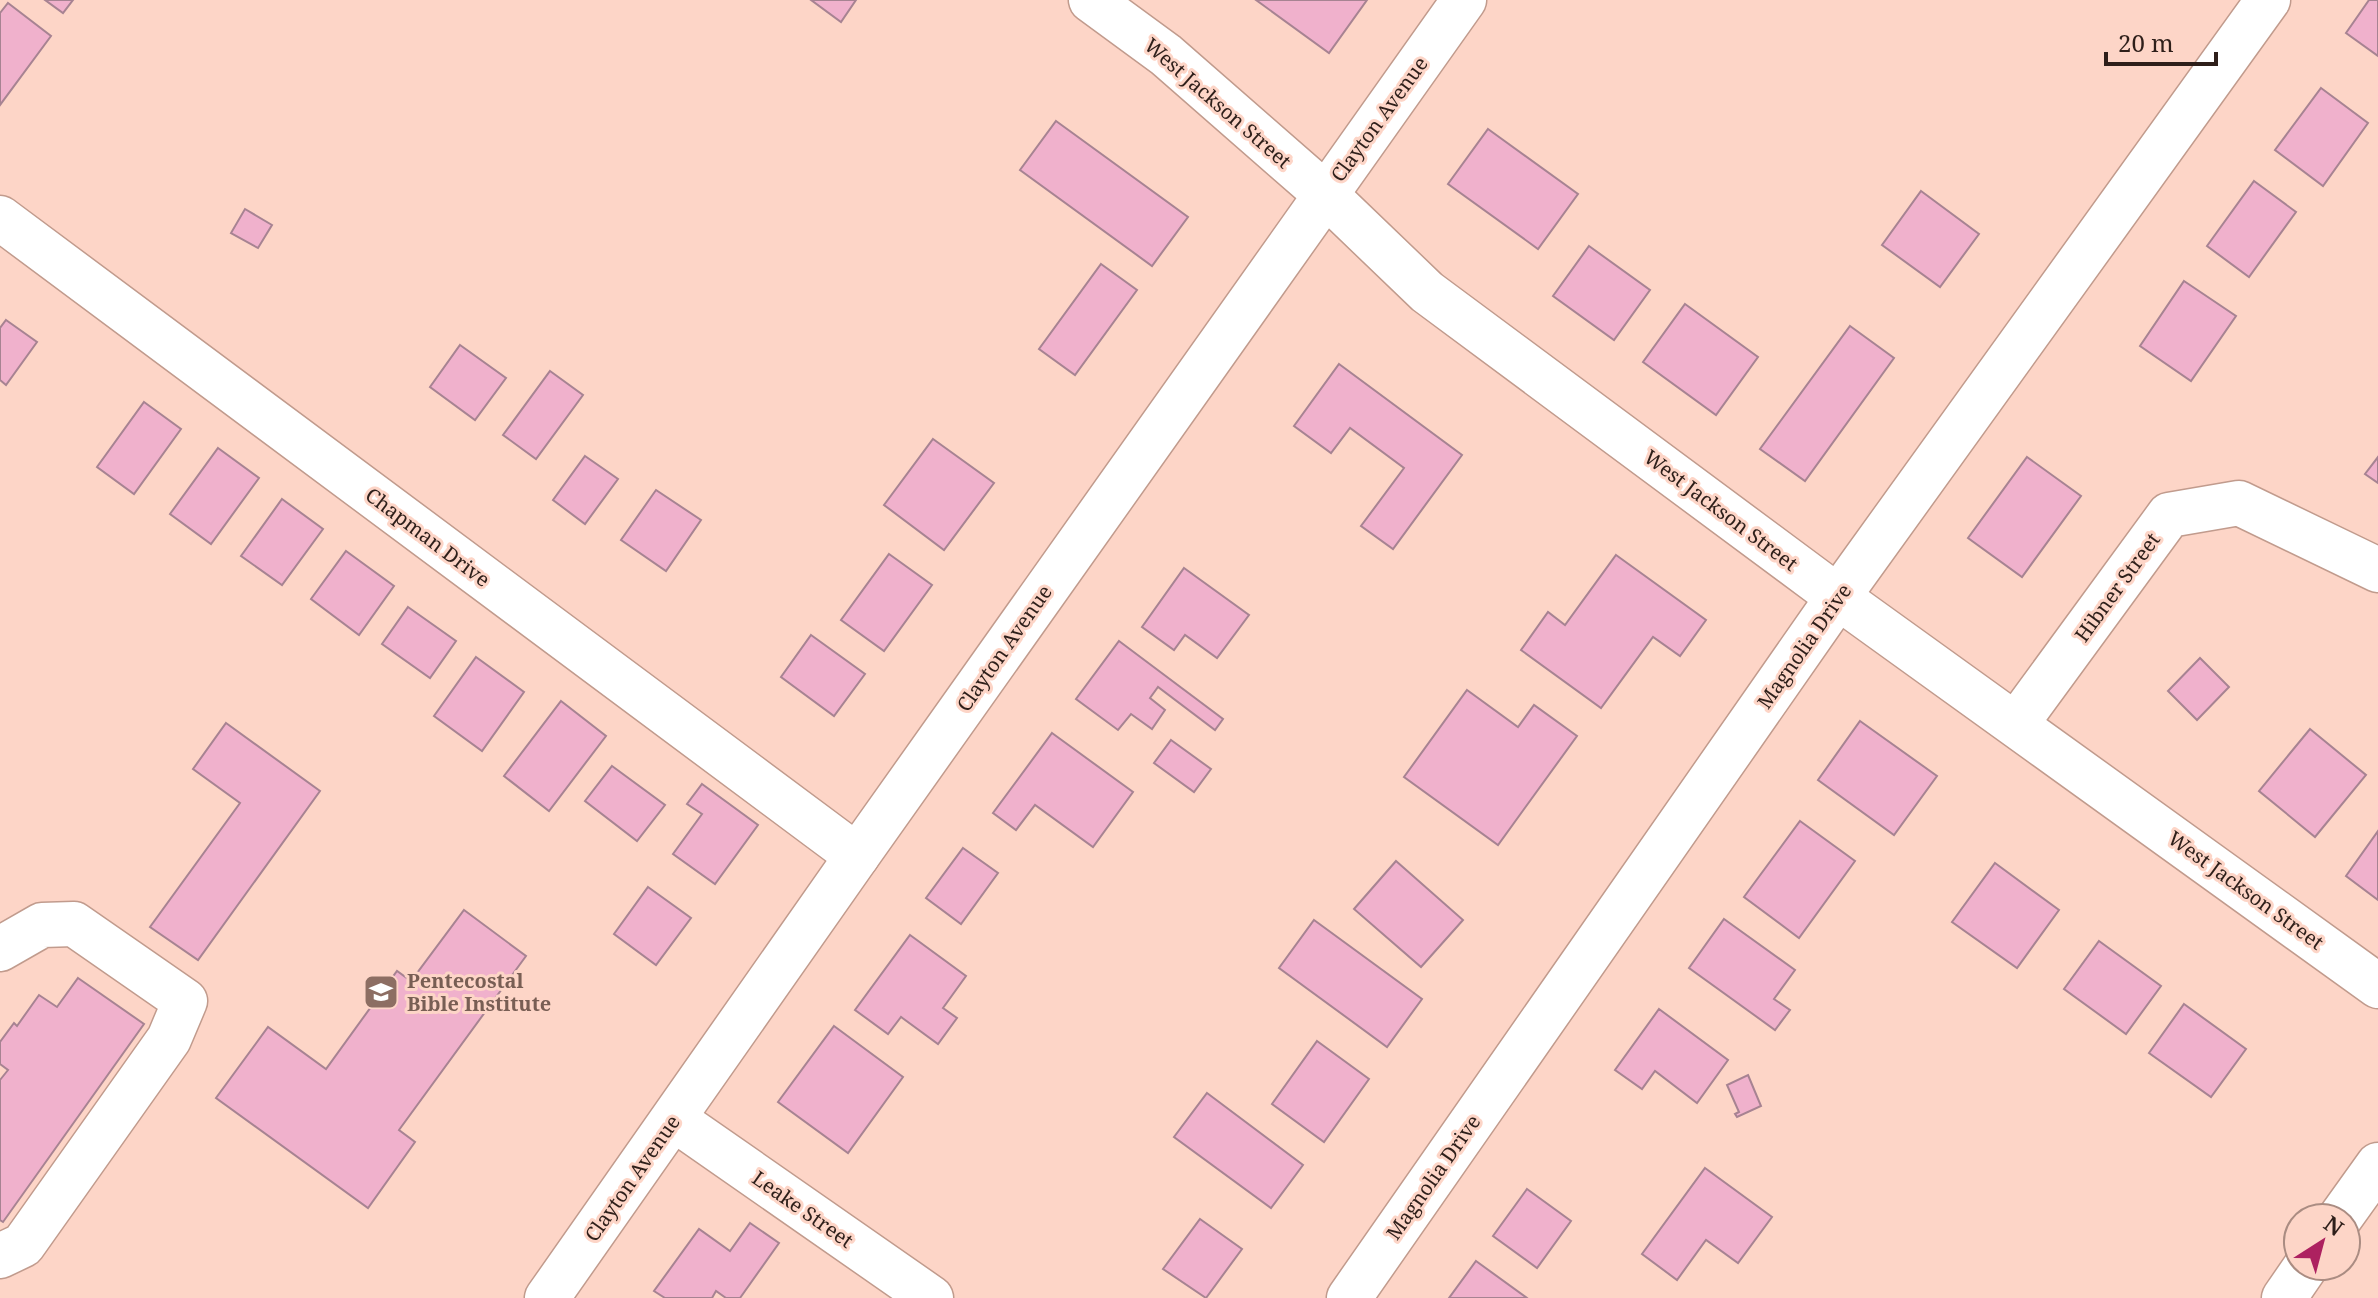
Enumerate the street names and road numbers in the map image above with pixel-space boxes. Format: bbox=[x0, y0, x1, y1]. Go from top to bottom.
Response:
street label: West Jackson Street bbox=[1139, 32, 1297, 174]
street label: Clayton Avenue bbox=[1324, 51, 1434, 187]
street label: West Jackson Street bbox=[1639, 443, 1803, 577]
street label: Chapman Drive bbox=[360, 481, 496, 593]
street label: Hibner Street bbox=[2068, 527, 2166, 647]
street label: Magnolia Drive bbox=[1751, 578, 1857, 714]
street label: Clayton Avenue bbox=[950, 579, 1058, 717]
street label: West Jackson Street bbox=[2163, 824, 2329, 956]
street label: Clayton Avenue bbox=[578, 1109, 686, 1247]
street label: Magnolia Drive bbox=[1380, 1109, 1486, 1245]
street label: Leake Street bbox=[747, 1164, 859, 1254]

